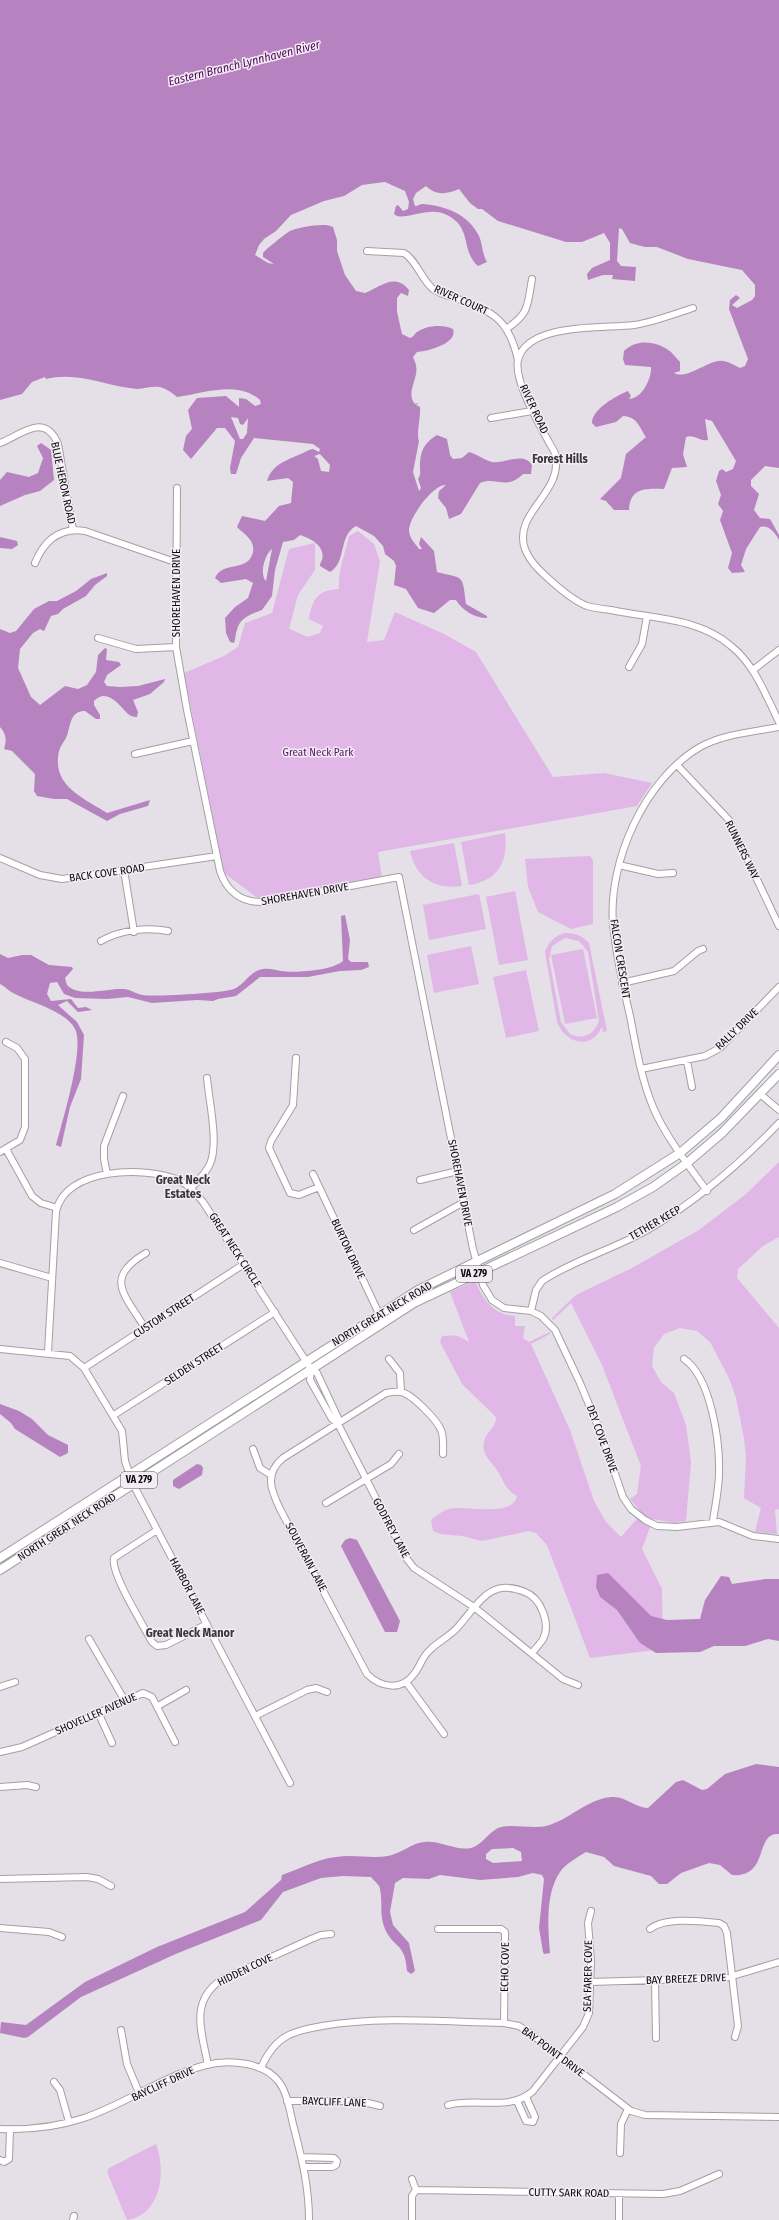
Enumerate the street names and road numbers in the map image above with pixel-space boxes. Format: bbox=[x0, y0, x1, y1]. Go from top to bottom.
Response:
street label: RIVER COURT bbox=[432, 282, 491, 318]
street label: RIVER ROAD bbox=[517, 382, 551, 436]
street label: BLUE HERON ROAD bbox=[48, 441, 78, 525]
street label: SHOREHAVEN DRIVE bbox=[170, 549, 183, 637]
street label: RUNNERS WAY bbox=[722, 818, 762, 882]
street label: BACK COVE ROAD bbox=[68, 861, 146, 885]
street label: SHOREHAVEN DRIVE bbox=[260, 880, 350, 908]
street label: FALCON CRESCENT bbox=[607, 918, 633, 1001]
street label: RALLY DRIVE bbox=[713, 1005, 761, 1053]
street label: SHOREHAVEN DRIVE bbox=[445, 1138, 475, 1228]
street label: TETHER KEEP bbox=[627, 1203, 683, 1243]
street label: GREAT NECK CIRCLE bbox=[206, 1210, 264, 1290]
street label: BURTON DRIVE bbox=[328, 1217, 368, 1281]
road number: VA 279 bbox=[456, 1266, 492, 1282]
street label: NORTH GREAT NECK ROAD bbox=[330, 1279, 434, 1349]
street label: CUSTOM STREET bbox=[131, 1291, 198, 1341]
street label: SELDEN STREET bbox=[162, 1340, 227, 1388]
street label: DEY COVE DRIVE bbox=[584, 1403, 620, 1475]
road number: VA 279 bbox=[121, 1472, 157, 1488]
street label: NORTH GREAT NECK ROAD bbox=[15, 1490, 119, 1564]
street label: GODFREY LANE bbox=[370, 1496, 412, 1560]
street label: SOUVERAIN LANE bbox=[282, 1520, 330, 1594]
street label: HARBOR LANE bbox=[167, 1555, 207, 1617]
street label: SHOVELLER AVENUE bbox=[53, 1690, 139, 1738]
street label: SEA FARER COVE bbox=[581, 1940, 595, 2012]
street label: ECHO COVE bbox=[498, 1942, 512, 1992]
street label: HIDDEN COVE bbox=[215, 1951, 275, 1989]
street label: BAY BREEZE DRIVE bbox=[646, 1971, 726, 1987]
street label: BAY POINT DRIVE bbox=[519, 2024, 587, 2080]
street label: BAYCLIFF DRIVE bbox=[129, 2064, 197, 2104]
street label: BAYCLIFF LANE bbox=[302, 2094, 366, 2110]
street label: CUTTY SARK ROAD bbox=[529, 2186, 609, 2200]

